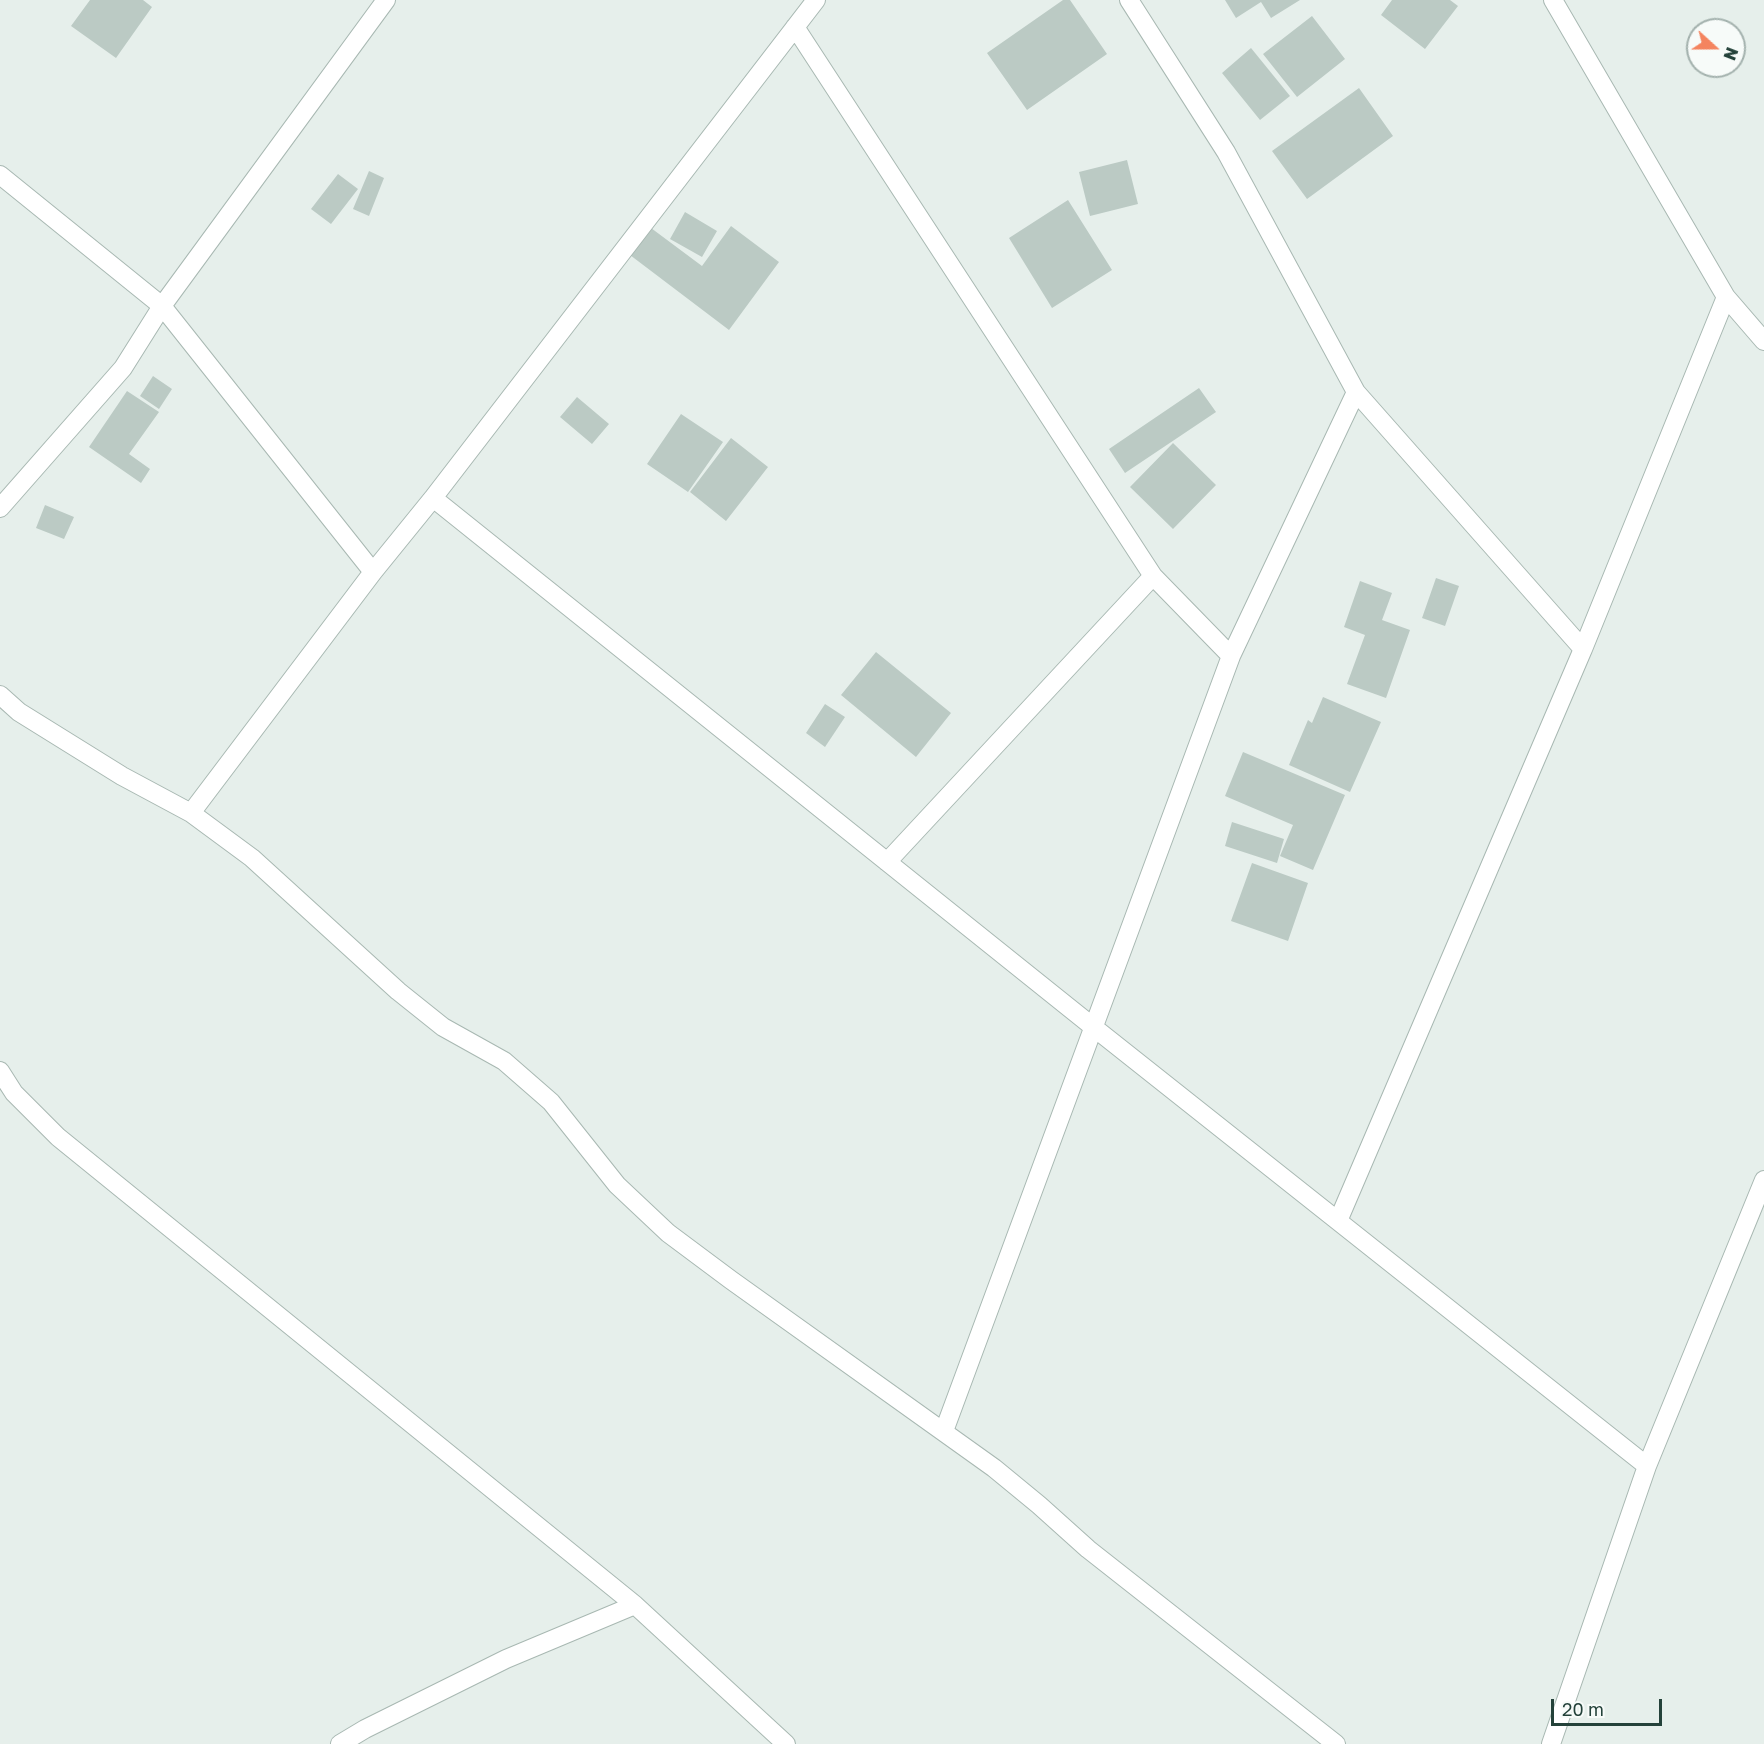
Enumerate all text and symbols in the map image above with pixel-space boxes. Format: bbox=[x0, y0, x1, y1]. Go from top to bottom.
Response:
north arrow bbox=[1686, 18, 1746, 78]
text: N bbox=[1719, 44, 1742, 63]
scale bar bbox=[1554, 1687, 1665, 1725]
text: 20 m bbox=[1562, 1698, 1604, 1720]

